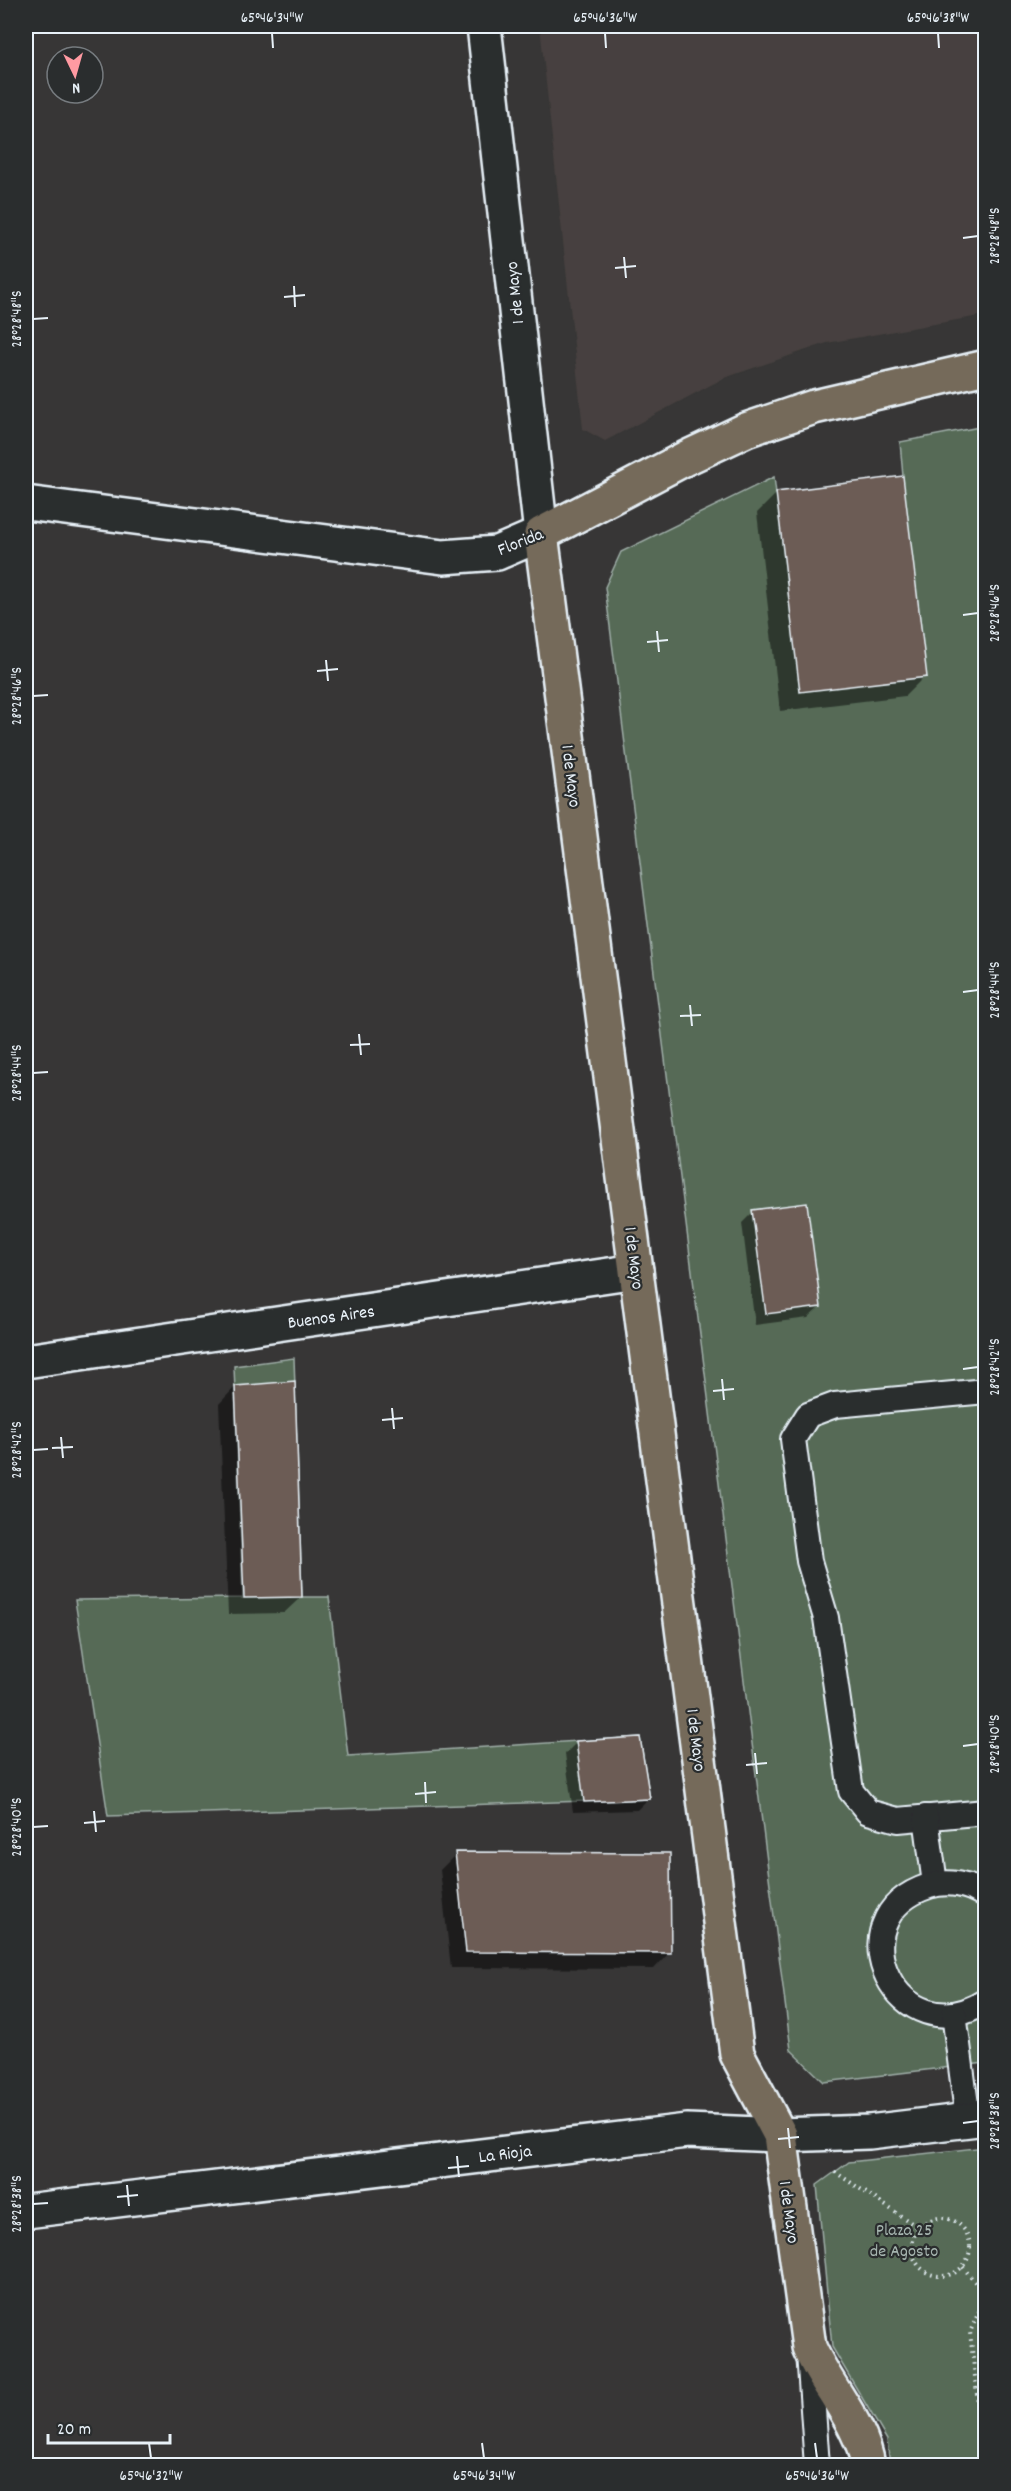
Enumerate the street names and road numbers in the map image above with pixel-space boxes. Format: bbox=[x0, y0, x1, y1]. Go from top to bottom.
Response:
street label: 1 de Mayo bbox=[501, 260, 532, 325]
street label: Florida bbox=[494, 523, 548, 564]
street label: 1 de Mayo bbox=[553, 744, 586, 809]
street label: 1 de Mayo bbox=[616, 1226, 649, 1291]
street label: Buenos Aires bbox=[286, 1300, 376, 1337]
street label: 1 de Mayo bbox=[678, 1708, 711, 1773]
street label: La Rioja bbox=[477, 2140, 534, 2171]
street label: 1 de Mayo bbox=[771, 2179, 804, 2245]

